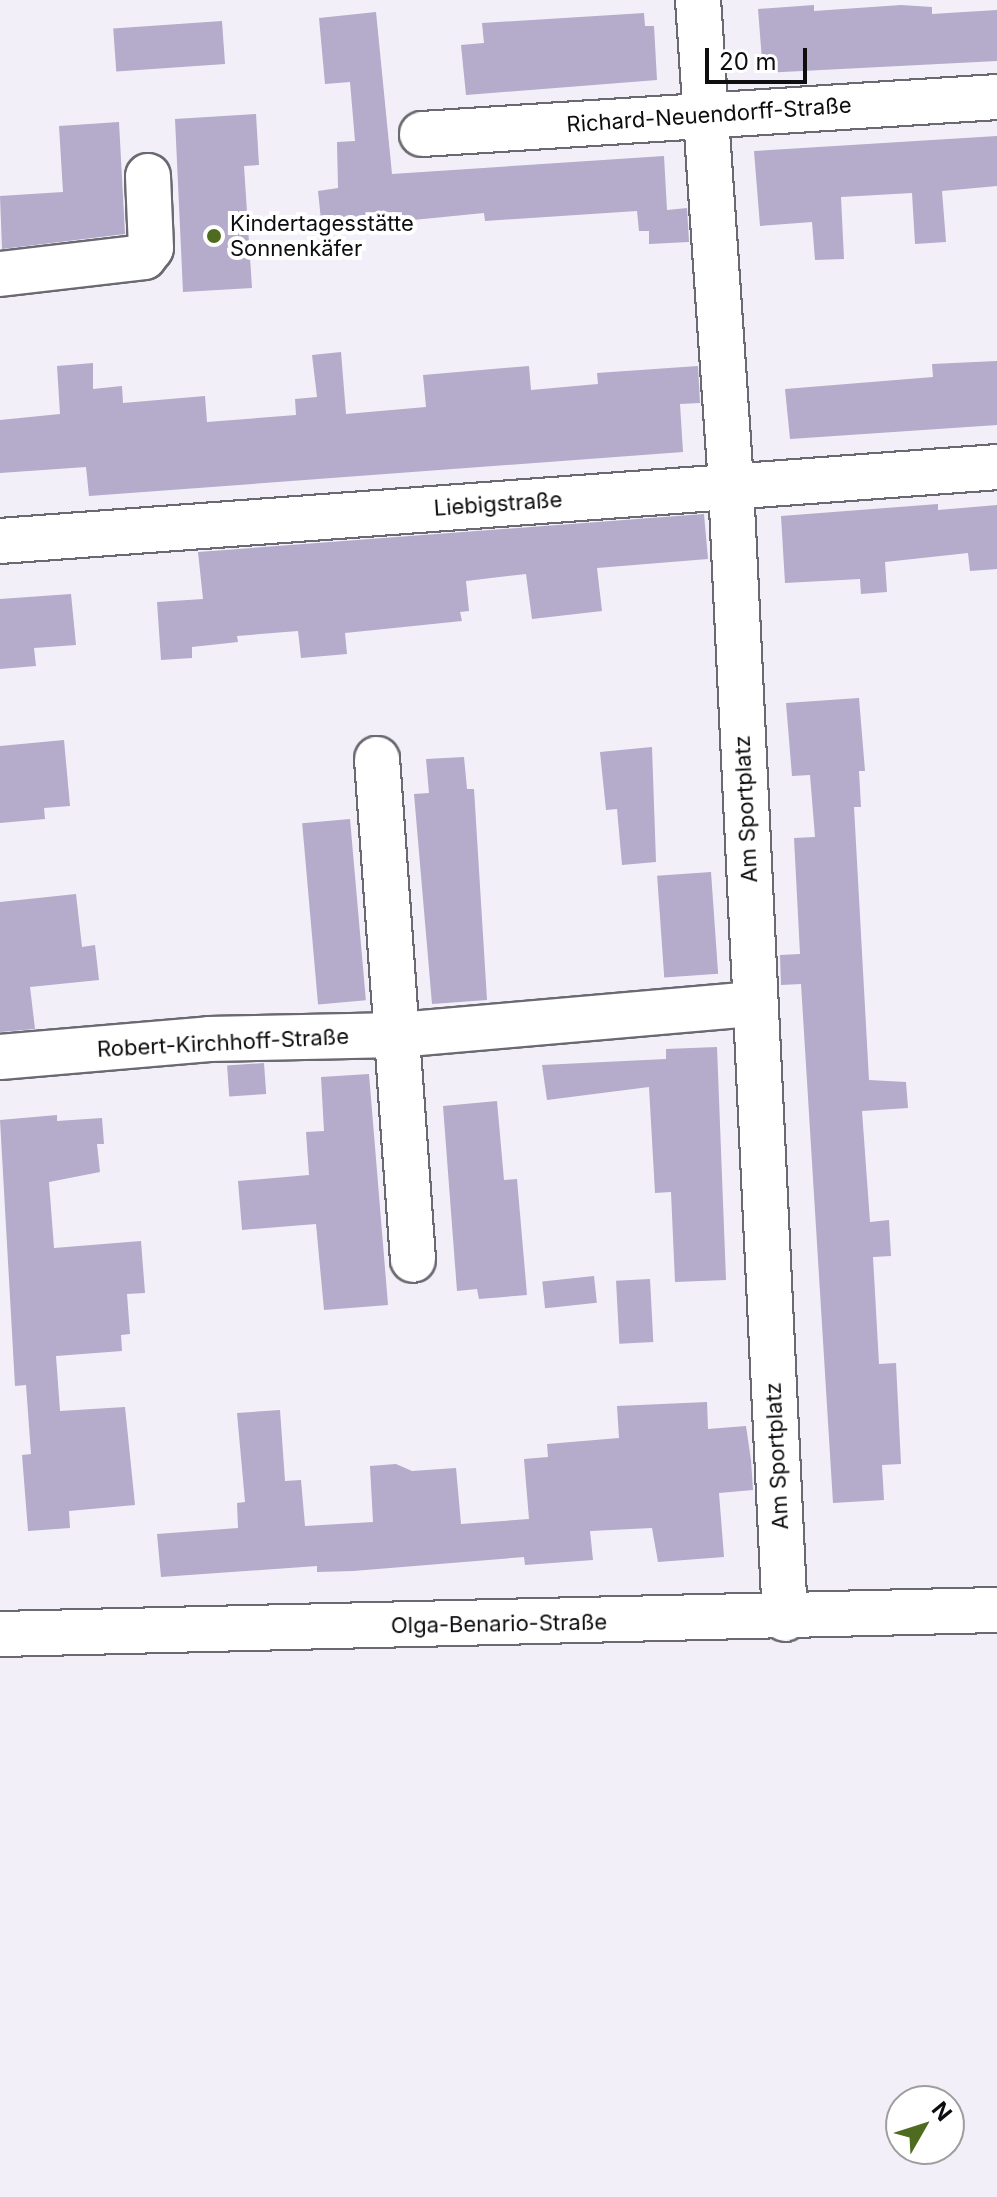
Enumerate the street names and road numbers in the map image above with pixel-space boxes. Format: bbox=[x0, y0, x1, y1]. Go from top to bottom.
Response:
street label: Richard-Neuendorff-Straße bbox=[566, 92, 852, 138]
street label: Liebigstraße bbox=[433, 486, 563, 522]
street label: Am Sportplatz bbox=[729, 735, 763, 883]
street label: Robert-Kirchhoff-Straße bbox=[96, 1023, 350, 1063]
street label: Am Sportplatz bbox=[760, 1382, 794, 1530]
street label: Olga-Benario-Straße bbox=[391, 1609, 607, 1639]

